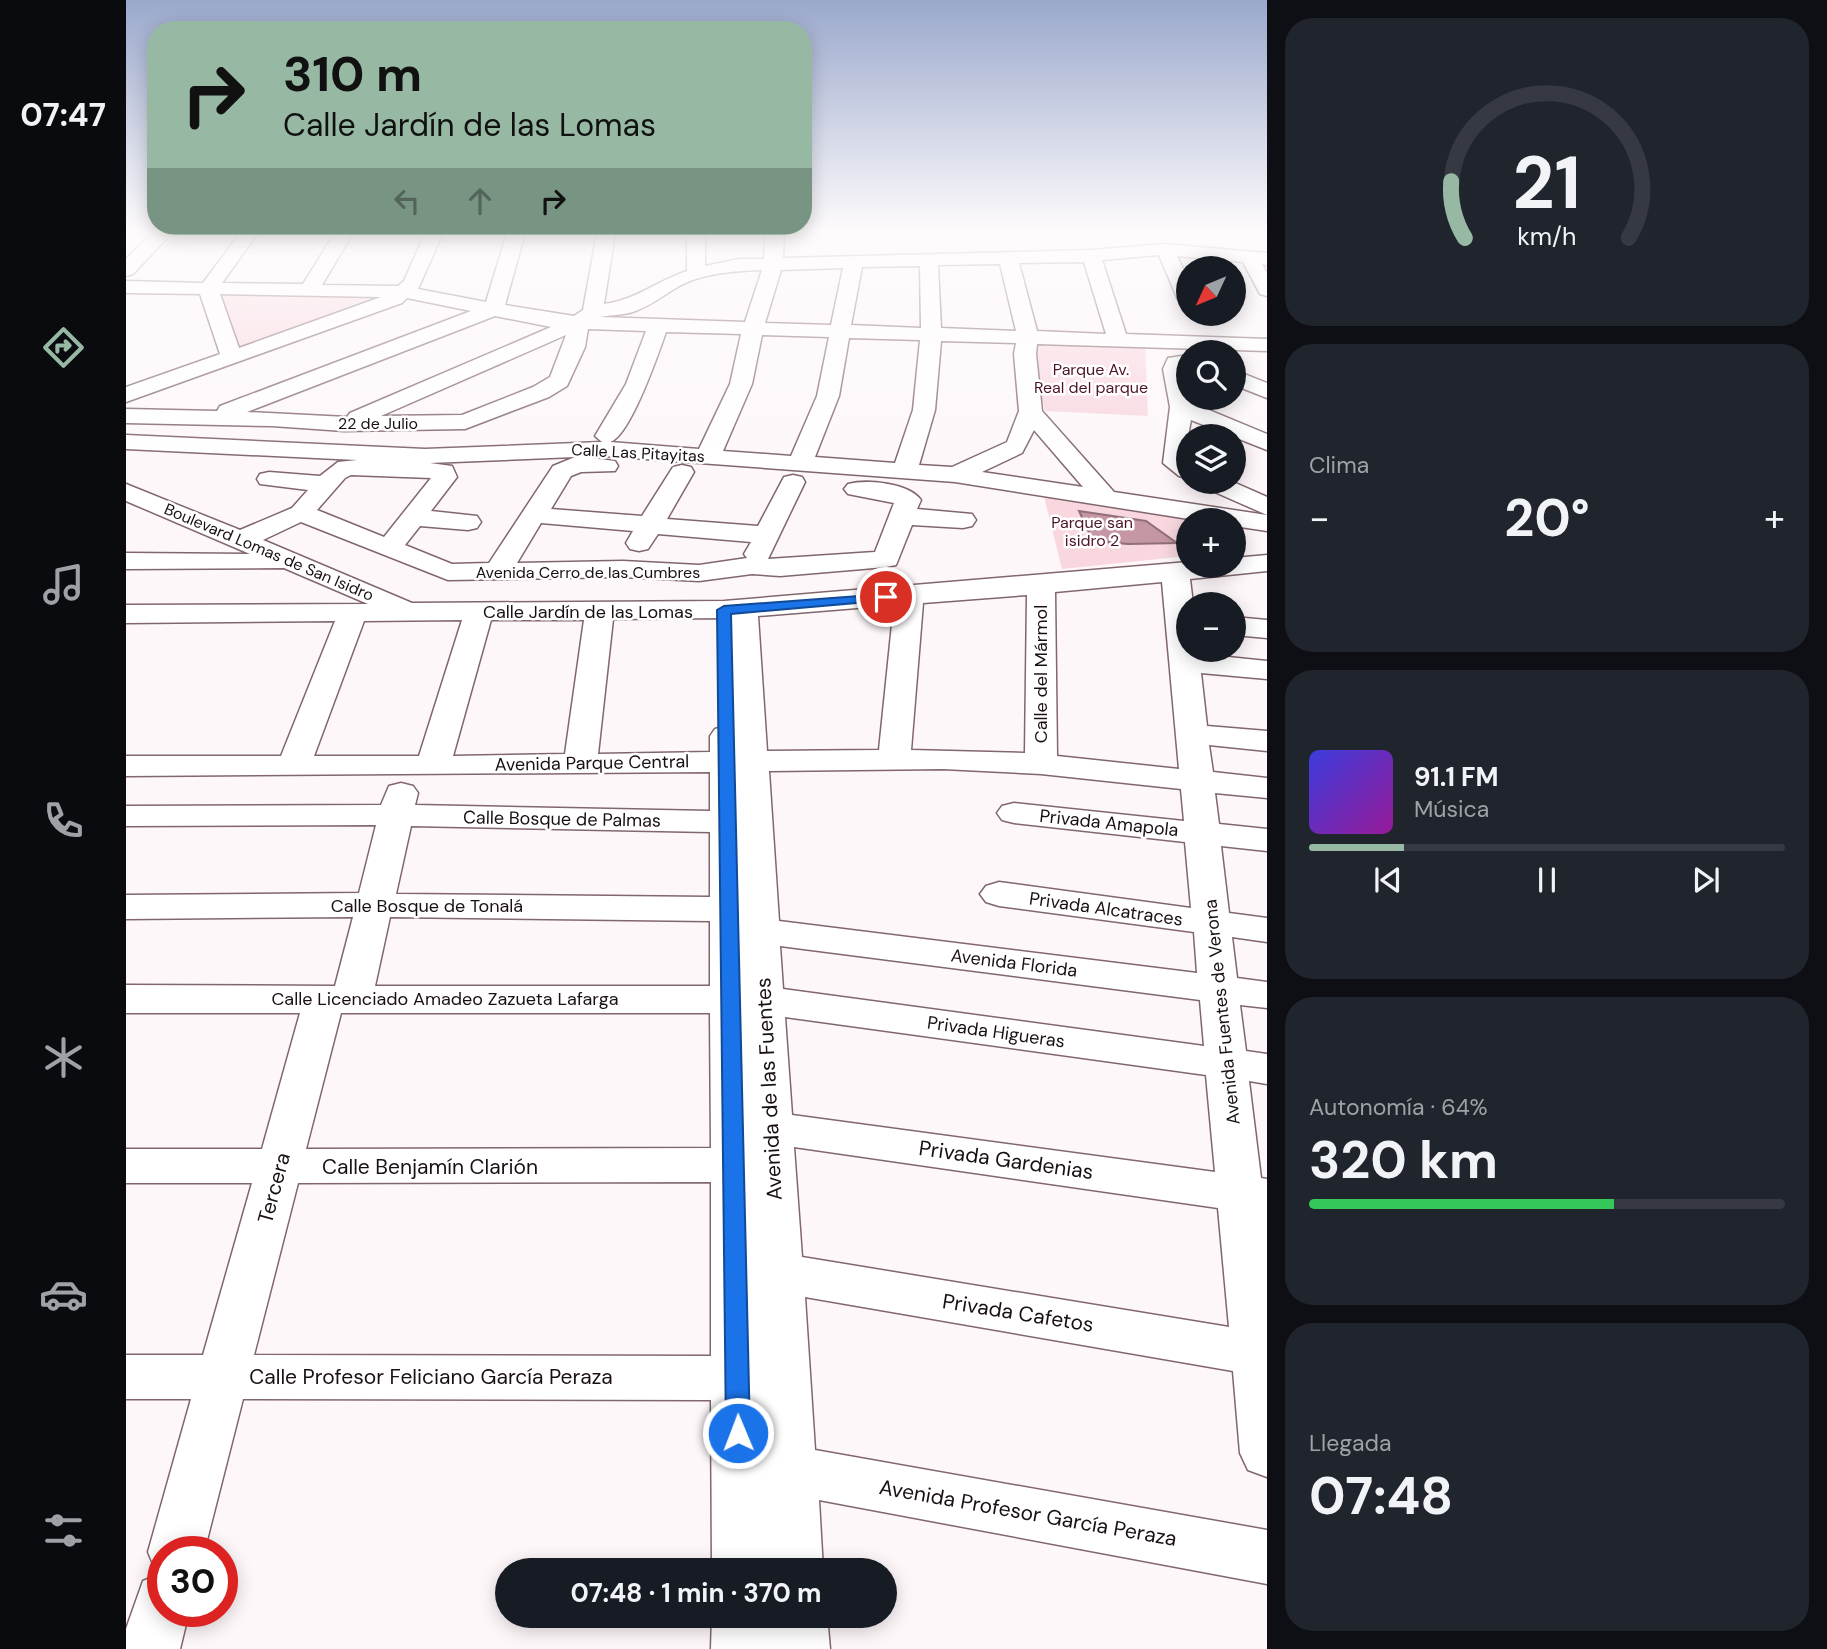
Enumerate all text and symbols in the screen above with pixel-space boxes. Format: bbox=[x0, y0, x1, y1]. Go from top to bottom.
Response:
text: 310 m bbox=[283, 42, 422, 106]
icon: right bbox=[168, 49, 259, 140]
text: 07:47 bbox=[20, 94, 106, 136]
text: Calle Jardín de las Lomas bbox=[283, 104, 656, 146]
text: 21 bbox=[1513, 136, 1581, 231]
icon: left bbox=[388, 182, 426, 220]
icon: ahead bbox=[461, 182, 499, 220]
icon: right bbox=[534, 182, 572, 220]
text: km/h bbox=[1517, 220, 1577, 253]
north arrow bbox=[1176, 256, 1246, 326]
map controls bbox=[1176, 256, 1246, 662]
icon: directions bbox=[39, 323, 88, 372]
button: search bbox=[1176, 340, 1246, 410]
park label: Parque Av. Real del parque bbox=[1034, 359, 1148, 398]
street label: 22 de Julio bbox=[338, 413, 418, 434]
button: layers bbox=[1176, 424, 1246, 494]
street label: Calle Las Pitayitas bbox=[571, 439, 705, 467]
text: Clima bbox=[1309, 450, 1369, 480]
text: 20° bbox=[1504, 484, 1590, 552]
text: − bbox=[1309, 493, 1330, 543]
text: + bbox=[1764, 493, 1785, 543]
street label: Boulevard Lomas de San Isidro bbox=[161, 498, 377, 606]
button: + bbox=[1176, 508, 1246, 578]
park label: Parque san isidro 2 bbox=[1051, 512, 1133, 551]
icon: music bbox=[39, 560, 88, 609]
street label: Avenida Cerro de las Cumbres bbox=[476, 562, 700, 583]
pin bbox=[856, 567, 916, 627]
icon: arrive bbox=[867, 578, 905, 616]
button: − bbox=[1176, 592, 1246, 662]
street label: Calle Jardín de las Lomas bbox=[483, 600, 693, 624]
street label: Calle del Mármol bbox=[1029, 605, 1053, 743]
street label: Avenida Parque Central bbox=[495, 749, 689, 777]
text: 91.1 FM bbox=[1414, 760, 1499, 794]
text: Música bbox=[1414, 794, 1489, 824]
icon: phone bbox=[39, 796, 88, 845]
street label: Privada Amapola bbox=[1038, 804, 1180, 842]
street label: Calle Bosque de Palmas bbox=[463, 805, 661, 833]
icon: previous bbox=[1369, 861, 1407, 899]
icon: pause bbox=[1528, 861, 1566, 899]
icon: next bbox=[1687, 861, 1725, 899]
street label: Privada Alcatraces bbox=[1028, 886, 1184, 932]
street label: Calle Bosque de Tonalá bbox=[331, 894, 523, 918]
street label: Avenida Fuentes de Verona bbox=[1198, 898, 1246, 1126]
street label: Avenida Florida bbox=[949, 943, 1079, 983]
street label: Avenida de las Fuentes bbox=[749, 977, 789, 1201]
street label: Calle Licenciado Amadeo Zazueta Lafarga bbox=[271, 987, 619, 1011]
street label: Privada Higueras bbox=[926, 1010, 1066, 1054]
icon: climate bbox=[39, 1033, 88, 1082]
text: Autonomía · 64% bbox=[1309, 1092, 1488, 1122]
text: 320 km bbox=[1309, 1126, 1498, 1194]
street label: Privada Gardenias bbox=[917, 1134, 1095, 1186]
street label: Tercera bbox=[251, 1149, 297, 1227]
street label: Calle Benjamín Clarión bbox=[322, 1153, 538, 1181]
icon: car bbox=[39, 1270, 88, 1319]
street label: Privada Cafetos bbox=[940, 1287, 1096, 1339]
street label: Calle Profesor Feliciano García Peraza bbox=[249, 1363, 613, 1391]
position arrow bbox=[701, 1396, 775, 1470]
text: Llegada bbox=[1309, 1428, 1392, 1458]
text: 07:48 bbox=[1309, 1462, 1453, 1530]
street label: Avenida Profesor García Peraza bbox=[877, 1473, 1179, 1553]
icon: filters bbox=[39, 1506, 88, 1555]
speed limit sign: 30 bbox=[147, 1536, 238, 1627]
text: 07:48 · 1 min · 370 m bbox=[570, 1576, 822, 1610]

